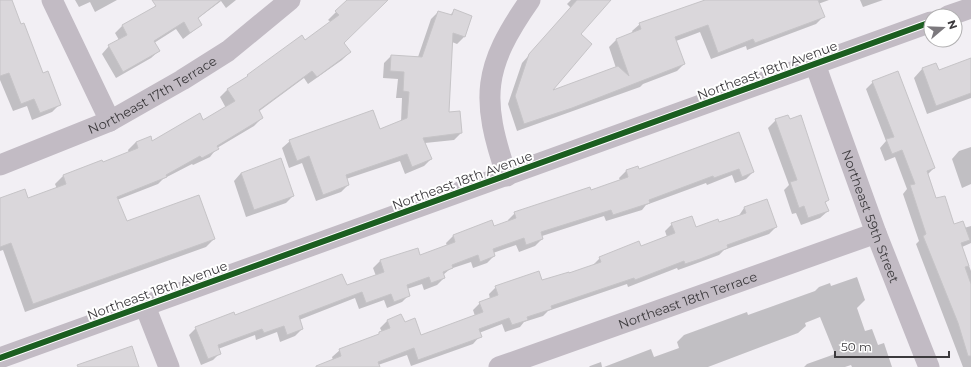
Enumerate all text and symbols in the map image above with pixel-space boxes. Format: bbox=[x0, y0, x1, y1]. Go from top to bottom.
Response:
north arrow bbox=[923, 8, 963, 48]
text: N bbox=[944, 18, 961, 31]
street label: Northeast 18th Avenue bbox=[695, 37, 839, 103]
street label: Northeast 17th Terrace bbox=[85, 52, 220, 137]
street label: Northeast 18th Avenue bbox=[390, 147, 534, 213]
street label: Northeast 59th Street bbox=[839, 147, 903, 285]
street label: Northeast 18th Avenue bbox=[85, 257, 229, 323]
street label: Northeast 18th Terrace bbox=[616, 268, 759, 332]
scale bar bbox=[835, 333, 949, 359]
text: 50 m bbox=[841, 339, 872, 354]

